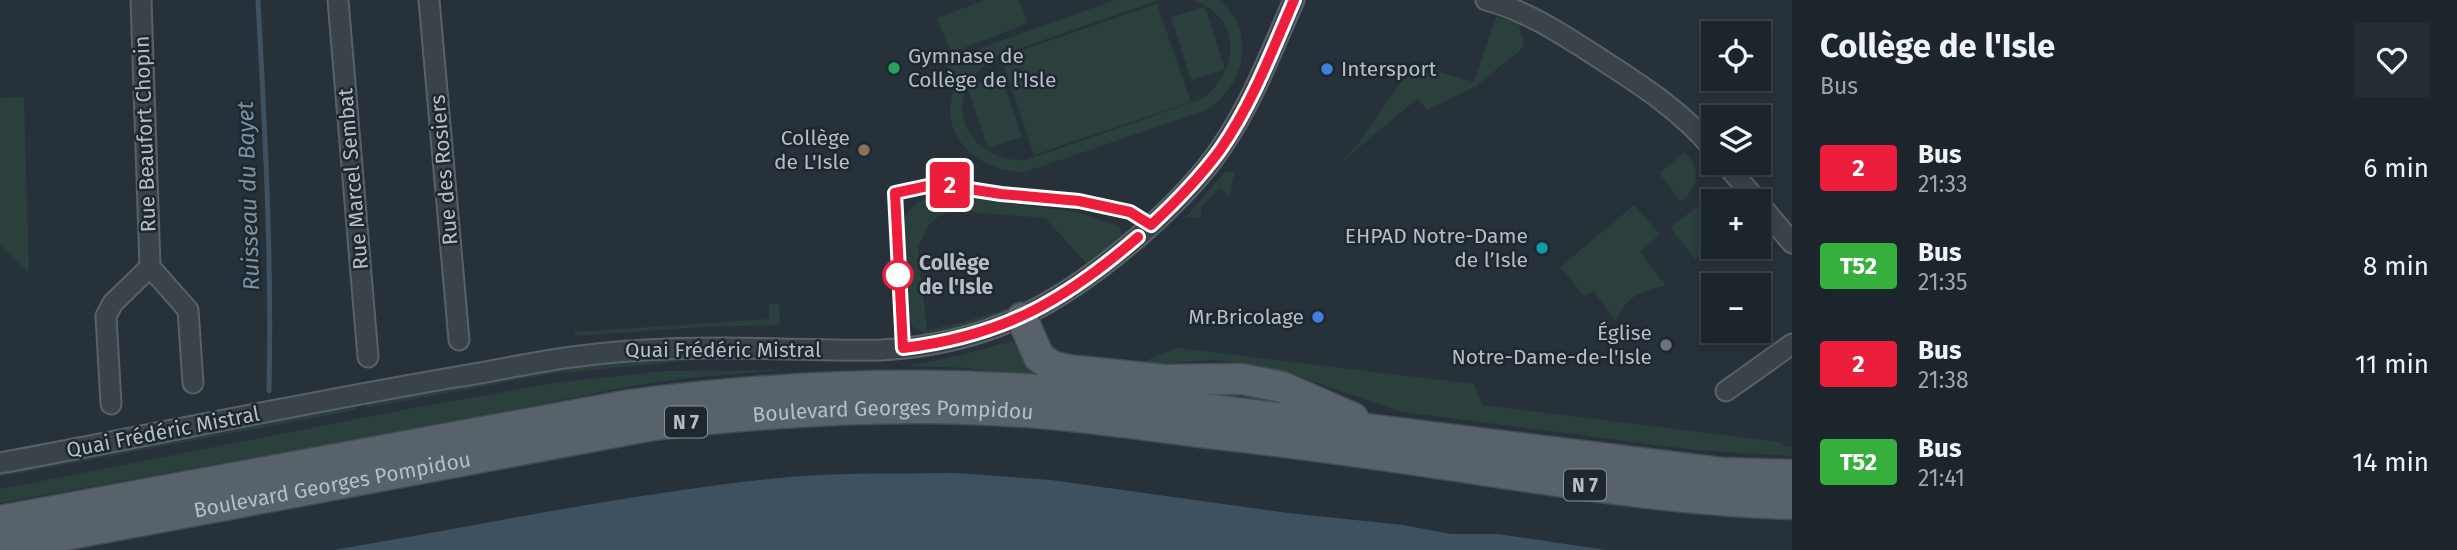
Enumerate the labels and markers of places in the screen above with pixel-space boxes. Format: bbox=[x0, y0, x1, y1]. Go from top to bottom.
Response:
place label: Gymnase de Collège de l'Isle bbox=[908, 43, 1056, 93]
place label: Intersport bbox=[1341, 56, 1437, 82]
marker: Gymnase de Collège de l'Isle bbox=[886, 60, 902, 76]
marker: Intersport bbox=[1319, 61, 1335, 77]
place label: Collège de L'Isle bbox=[774, 125, 850, 175]
marker: Collège de L'Isle bbox=[856, 142, 872, 158]
place label: EHPAD Notre-Dame de l’Isle bbox=[1345, 223, 1528, 273]
marker: EHPAD Notre-Dame de l’Isle bbox=[1534, 240, 1550, 256]
place label: Collège de l'Isle bbox=[919, 250, 994, 300]
marker: Collège de l'Isle bbox=[883, 260, 913, 290]
place label: Mr.Bricolage bbox=[1188, 304, 1304, 330]
marker: Mr.Bricolage bbox=[1310, 309, 1326, 325]
place label: Église Notre-Dame-de-l'Isle bbox=[1451, 320, 1652, 370]
marker: Église Notre-Dame-de-l'Isle bbox=[1658, 337, 1674, 353]

